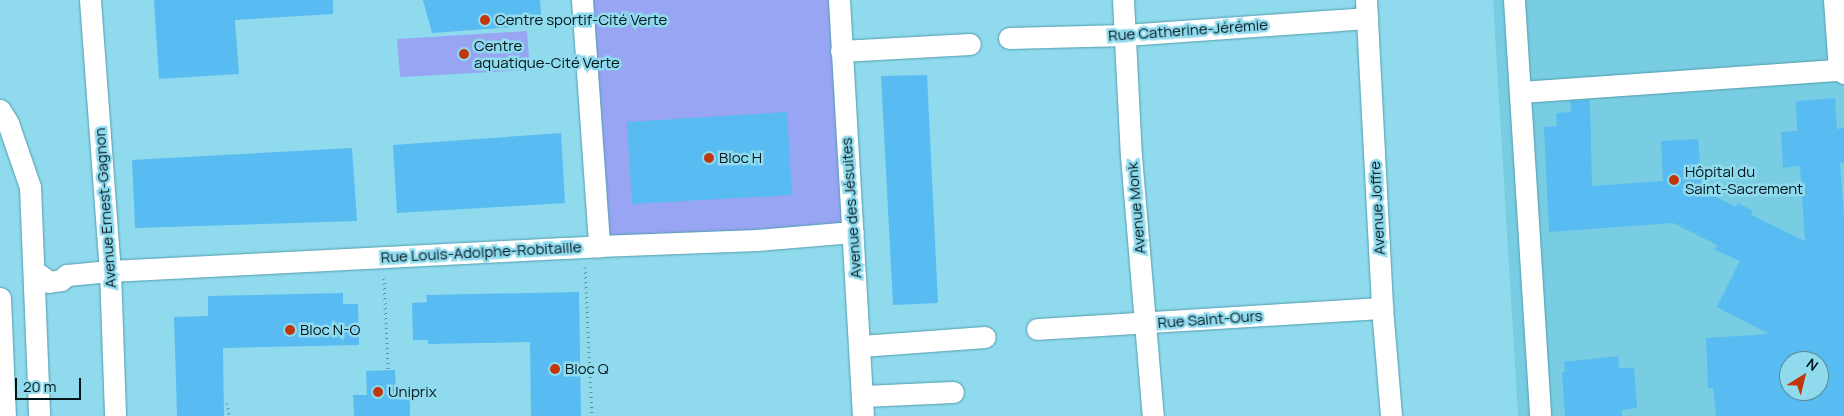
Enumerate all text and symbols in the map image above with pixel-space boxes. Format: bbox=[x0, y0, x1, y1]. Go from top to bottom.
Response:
place label: Centre sportif-Cité Verte bbox=[495, 11, 667, 29]
marker: Centre sportif-Cité Verte bbox=[479, 14, 491, 26]
street label: Rue Catherine-Jérémie bbox=[1108, 15, 1268, 45]
place label: Centre aquatique-Cité Verte bbox=[474, 36, 620, 71]
marker: Centre aquatique-Cité Verte bbox=[458, 48, 470, 60]
street label: Avenue Ernest-Gagnon bbox=[90, 127, 120, 289]
street label: Avenue des Jésuites bbox=[837, 137, 865, 279]
place label: Bloc H bbox=[719, 149, 762, 167]
marker: Bloc H bbox=[703, 152, 715, 164]
street label: Avenue Monk bbox=[1123, 161, 1149, 255]
street label: Avenue Joffre bbox=[1366, 161, 1388, 255]
place label: Hôpital du Saint-Sacrement bbox=[1685, 162, 1803, 197]
marker: Hôpital du Saint-Sacrement bbox=[1667, 173, 1681, 187]
street label: Rue Louis-Adolphe-Robitaille bbox=[380, 238, 582, 266]
street label: Rue Saint-Ours bbox=[1157, 306, 1263, 332]
place label: Bloc N-O bbox=[300, 321, 360, 339]
marker: Bloc N-O bbox=[284, 324, 296, 336]
north arrow bbox=[1779, 351, 1829, 401]
text: N bbox=[1803, 354, 1822, 375]
place label: Bloc Q bbox=[565, 360, 609, 378]
marker: Bloc Q bbox=[549, 363, 561, 375]
scale bar bbox=[18, 368, 84, 400]
text: 20 m bbox=[23, 376, 56, 397]
place label: Uniprix bbox=[388, 383, 437, 401]
marker: Uniprix bbox=[372, 386, 384, 398]

